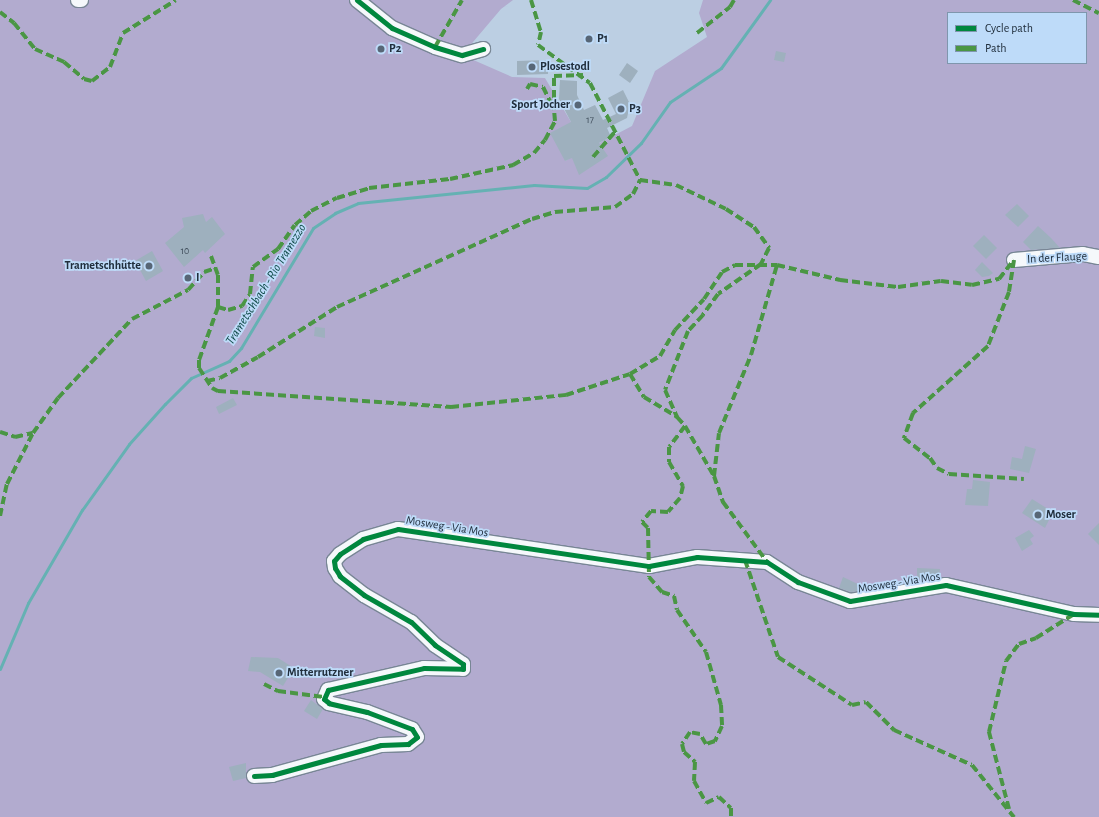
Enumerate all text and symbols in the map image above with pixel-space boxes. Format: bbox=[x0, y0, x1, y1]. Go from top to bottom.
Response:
legend bbox=[947, 12, 1087, 64]
text: Cycle path bbox=[985, 22, 1033, 34]
place label: P1 bbox=[597, 32, 608, 46]
marker: P1 bbox=[584, 34, 594, 44]
place label: P2 bbox=[389, 42, 401, 56]
text: Path bbox=[985, 42, 1007, 54]
marker: P2 bbox=[376, 44, 386, 54]
place label: Plosestodl bbox=[540, 60, 590, 74]
marker: Plosestodl bbox=[527, 62, 537, 72]
place label: Sport Jocher bbox=[511, 98, 570, 112]
marker: Sport Jocher bbox=[573, 100, 583, 110]
place label: P3 bbox=[629, 102, 641, 116]
marker: P3 bbox=[616, 104, 626, 114]
house number: 17 bbox=[586, 115, 594, 127]
water label: Trametschbach - Rio Tramezzo bbox=[223, 221, 311, 349]
house number: 10 bbox=[181, 246, 189, 258]
street label: In der Flauge bbox=[1027, 249, 1087, 267]
place label: Trametschhütte bbox=[65, 259, 141, 273]
marker: Trametschhütte bbox=[144, 261, 154, 271]
place label: I bbox=[196, 271, 200, 285]
marker: I bbox=[183, 273, 193, 283]
place label: Moser bbox=[1046, 508, 1076, 522]
marker: Moser bbox=[1033, 510, 1043, 520]
street label: Mosweg - Via Mos bbox=[405, 513, 489, 541]
street label: Mosweg - Via Mos bbox=[857, 569, 941, 597]
place label: Mitterrutzner bbox=[287, 666, 353, 680]
marker: Mitterrutzner bbox=[274, 668, 284, 678]

